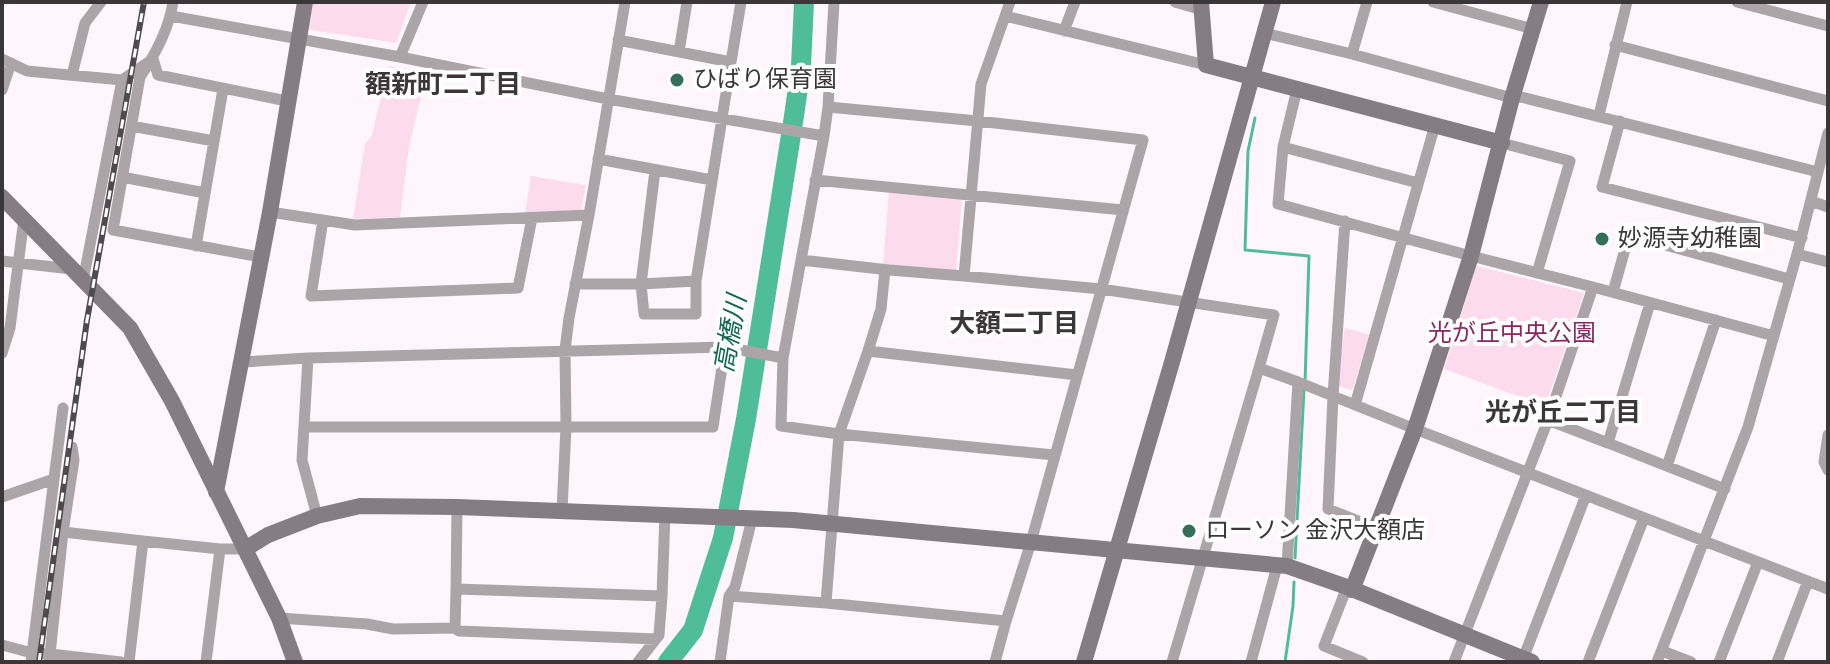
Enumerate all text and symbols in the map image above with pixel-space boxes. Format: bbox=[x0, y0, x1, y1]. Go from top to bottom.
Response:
place label: ひばり保育園 bbox=[693, 66, 837, 92]
district label: 額新町二丁目 bbox=[365, 70, 521, 98]
marker: ひばり保育園 bbox=[668, 71, 686, 89]
place label: 妙源寺幼稚園 bbox=[1618, 225, 1762, 251]
marker: 妙源寺幼稚園 bbox=[1593, 230, 1611, 248]
water label: 高橋川 bbox=[710, 290, 751, 375]
district label: 大額二丁目 bbox=[949, 309, 1079, 337]
park label: 光が丘中央公園 bbox=[1428, 320, 1596, 346]
district label: 光が丘二丁目 bbox=[1485, 398, 1641, 426]
place label: ローソン 金沢大額店 bbox=[1205, 517, 1425, 543]
marker: ローソン 金沢大額店 bbox=[1180, 522, 1198, 540]

